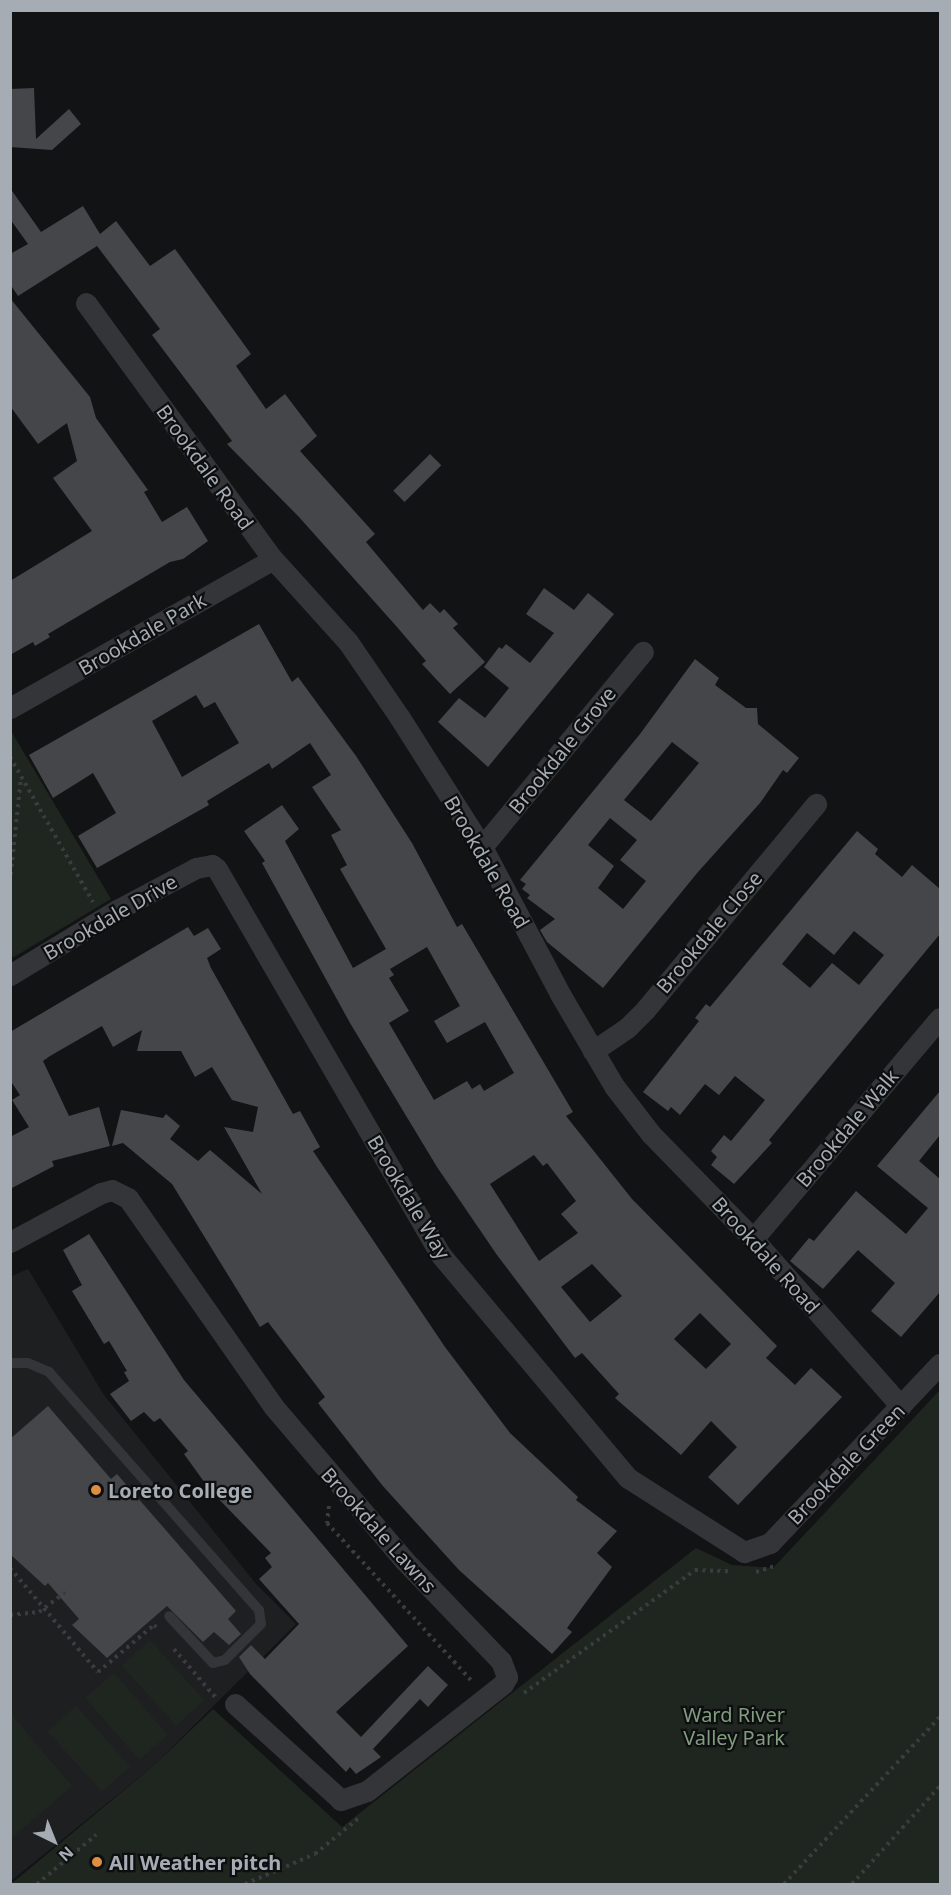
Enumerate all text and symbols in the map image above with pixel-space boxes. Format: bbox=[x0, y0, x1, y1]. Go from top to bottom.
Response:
street label: Brookdale Road bbox=[152, 400, 258, 534]
street label: Brookdale Park bbox=[74, 588, 210, 680]
street label: Brookdale Grove bbox=[503, 682, 621, 818]
street label: Brookdale Road bbox=[439, 791, 535, 933]
street label: Brookdale Close bbox=[651, 866, 767, 998]
street label: Brookdale Drive bbox=[39, 869, 181, 965]
street label: Brookdale Walk bbox=[791, 1064, 903, 1192]
street label: Brookdale Way bbox=[363, 1131, 455, 1263]
street label: Brookdale Road bbox=[707, 1192, 825, 1318]
street label: Brookdale Green bbox=[782, 1399, 910, 1529]
street label: Brookdale Lawns bbox=[316, 1462, 442, 1598]
place label: Loreto College bbox=[108, 1478, 252, 1502]
marker: Loreto College bbox=[89, 1483, 103, 1497]
park label: Ward River Valley Park bbox=[683, 1702, 785, 1749]
north arrow bbox=[24, 1811, 84, 1871]
text: N bbox=[54, 1842, 79, 1867]
place label: All Weather pitch bbox=[109, 1850, 281, 1874]
marker: All Weather pitch bbox=[90, 1855, 104, 1869]

